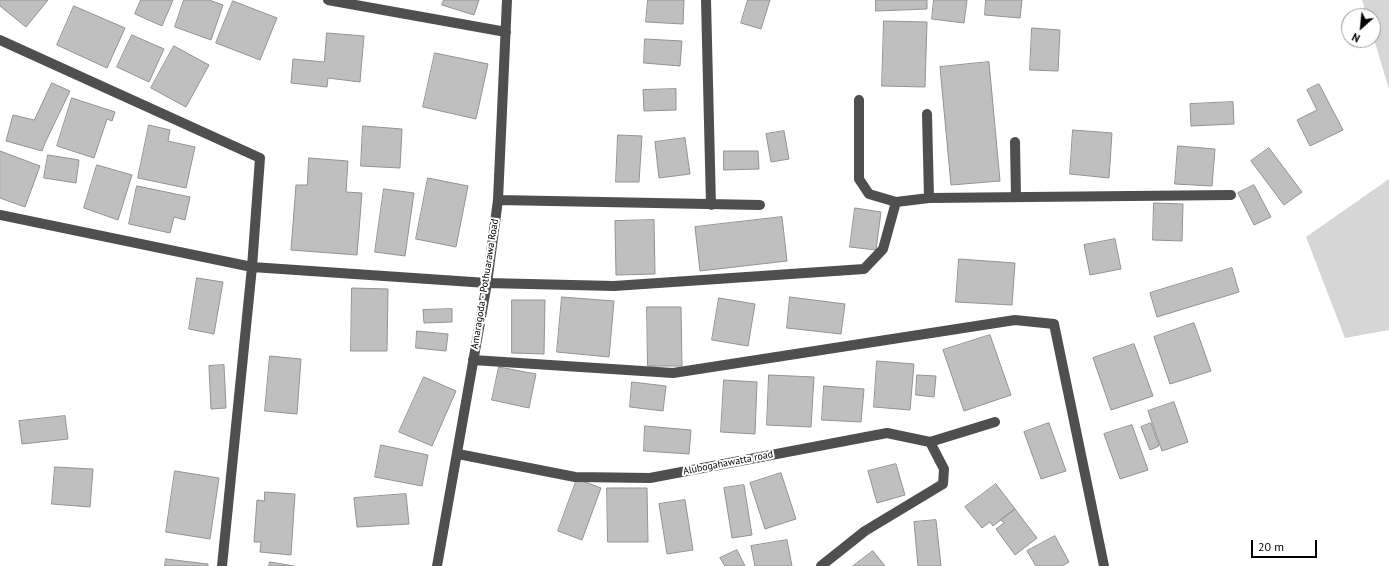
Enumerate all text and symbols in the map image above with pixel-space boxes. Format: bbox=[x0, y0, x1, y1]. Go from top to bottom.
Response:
north arrow bbox=[1341, 8, 1381, 48]
text: N bbox=[1350, 30, 1362, 46]
street label: Amaragoda - Pothuarawa Road bbox=[469, 218, 501, 350]
street label: Alubogahawatta road bbox=[682, 448, 774, 478]
scale bar bbox=[1253, 532, 1319, 558]
text: 20 m bbox=[1258, 539, 1284, 554]

